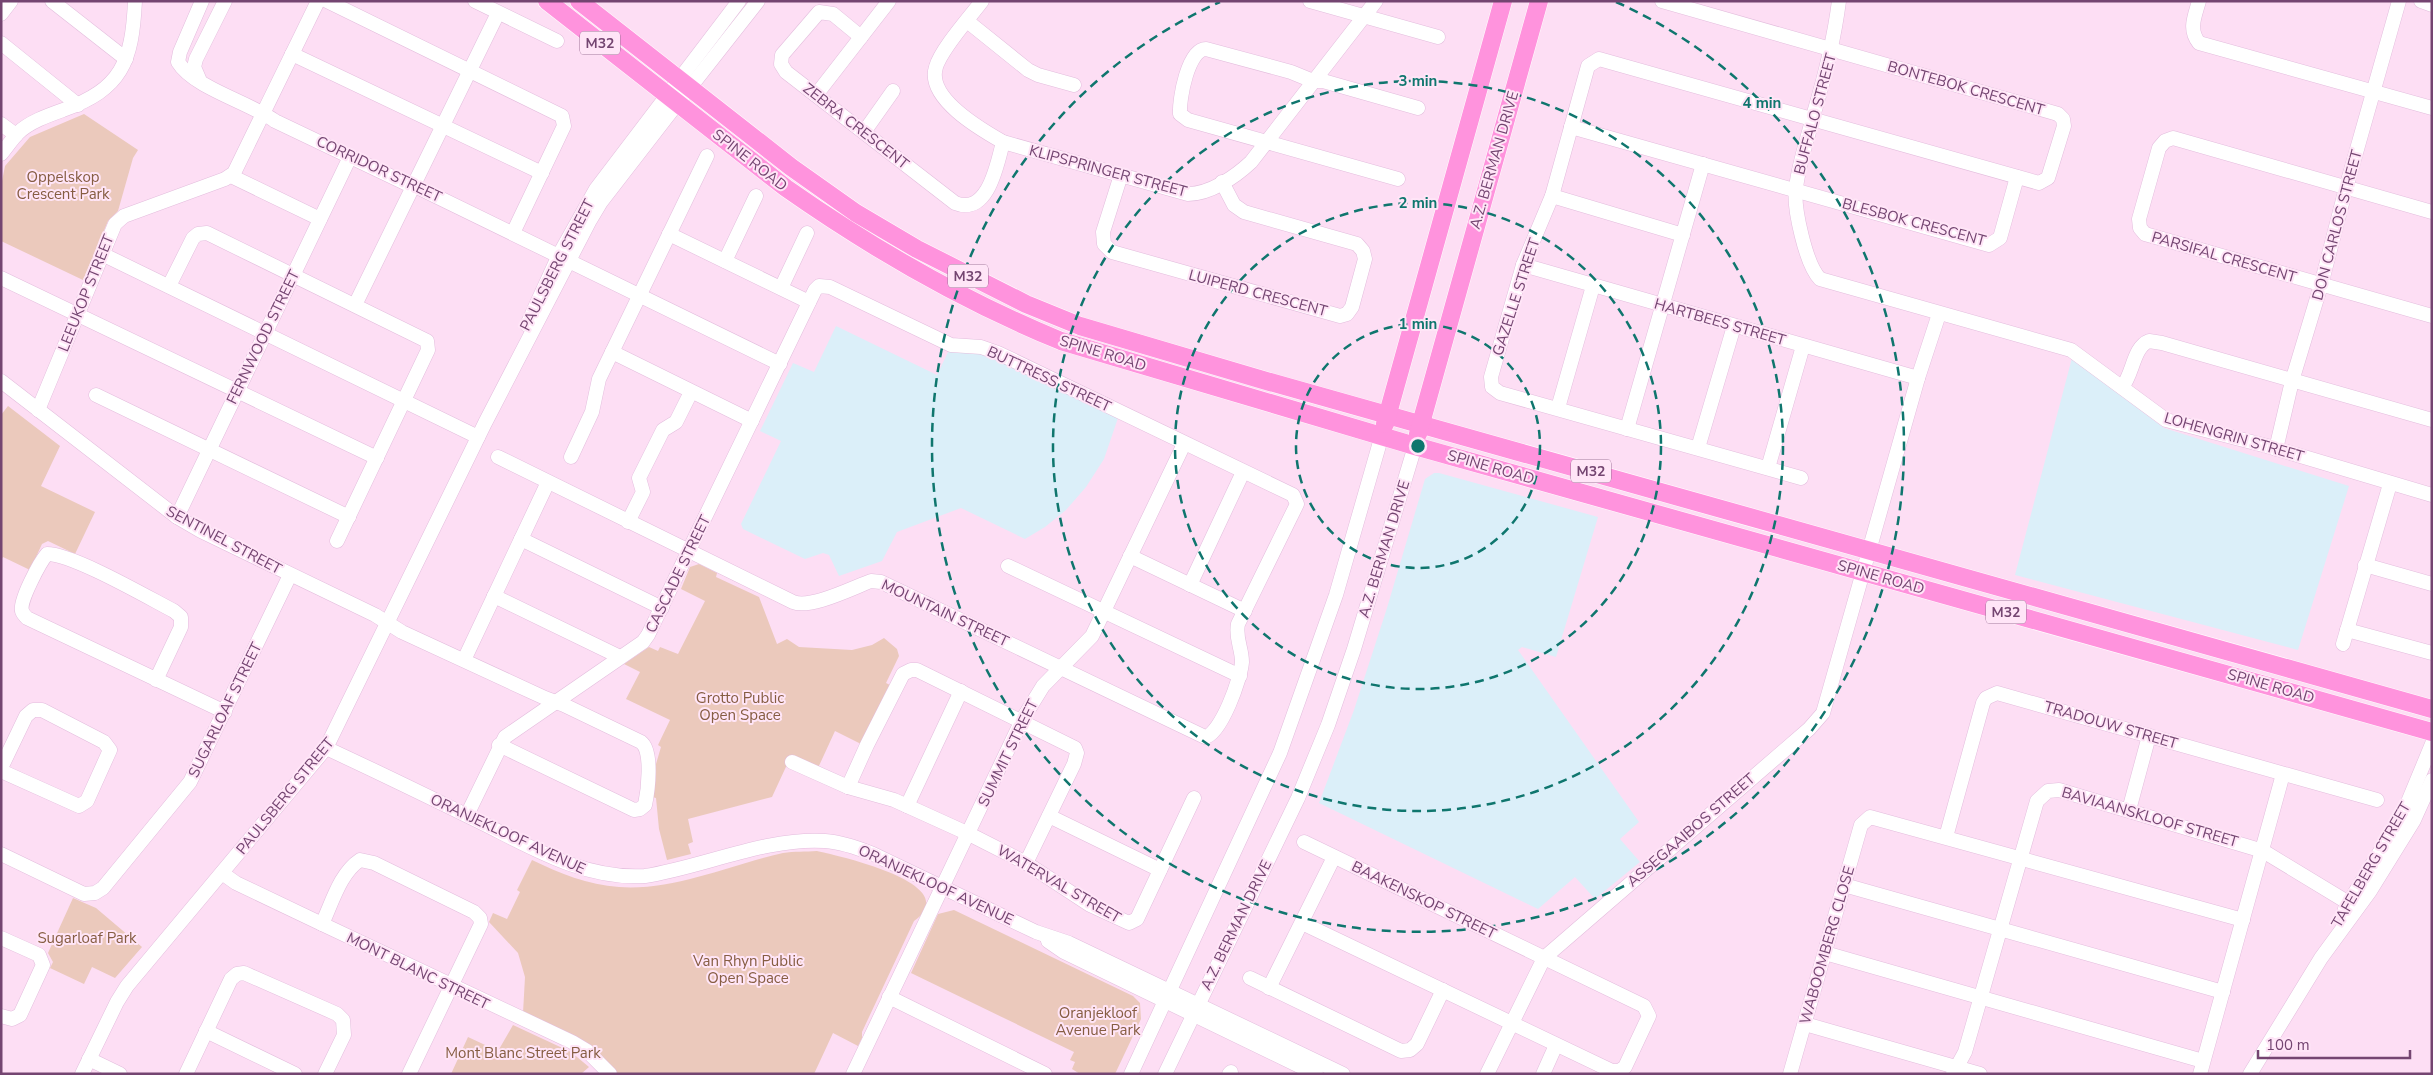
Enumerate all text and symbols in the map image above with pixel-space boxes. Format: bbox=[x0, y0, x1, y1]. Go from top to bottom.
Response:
road number: M32 bbox=[580, 32, 620, 54]
street label: BUFFALO STREET bbox=[1789, 51, 1841, 177]
street label: BONTEBOK CRESCENT bbox=[1885, 56, 2047, 120]
text: 3 min bbox=[1399, 71, 1437, 91]
street label: ZEBRA CRESCENT bbox=[799, 78, 913, 174]
street label: A.Z. BERMAN DRIVE bbox=[1465, 89, 1523, 231]
text: 4 min bbox=[1743, 93, 1781, 113]
street label: SPINE ROAD bbox=[709, 125, 791, 195]
street label: CORRIDOR STREET bbox=[313, 131, 445, 207]
street label: KLIPSPRINGER STREET bbox=[1027, 140, 1189, 202]
street label: DON CARLOS STREET bbox=[2307, 148, 2367, 302]
park label: Oppelskop Crescent Park bbox=[17, 167, 110, 204]
text: 2 min bbox=[1399, 193, 1437, 213]
street label: BLESBOK CRESCENT bbox=[1840, 193, 1988, 251]
street label: PAULSBERG STREET bbox=[515, 196, 599, 334]
street label: PARSIFAL CRESCENT bbox=[2149, 227, 2299, 287]
street label: LEEUKOP STREET bbox=[53, 231, 119, 355]
street label: GAZELLE STREET bbox=[1488, 236, 1544, 358]
road number: M32 bbox=[948, 264, 988, 288]
street label: LUIPERD CRESCENT bbox=[1186, 265, 1330, 321]
street label: FERNWOOD STREET bbox=[222, 267, 304, 407]
street label: HARTBEES STREET bbox=[1652, 294, 1788, 350]
text: 1 min bbox=[1399, 314, 1437, 334]
street label: SPINE ROAD bbox=[1057, 330, 1149, 376]
street label: BUTTRESS STREET bbox=[984, 341, 1114, 417]
street label: LOHENGRIN STREET bbox=[2162, 407, 2306, 467]
centre of rings bbox=[1409, 437, 1427, 455]
street label: SPINE ROAD bbox=[1445, 445, 1537, 489]
road number: M32 bbox=[1571, 460, 1611, 482]
street label: A.Z. BERMAN DRIVE bbox=[1354, 478, 1414, 620]
street label: SENTINEL STREET bbox=[163, 501, 285, 579]
street label: CASCADE STREET bbox=[641, 512, 715, 636]
street label: SPINE ROAD bbox=[1835, 555, 1927, 599]
street label: MOUNTAIN STREET bbox=[878, 575, 1012, 651]
road number: M32 bbox=[1986, 600, 2026, 624]
street label: SUGARLOAF STREET bbox=[184, 639, 266, 781]
street label: SPINE ROAD bbox=[2225, 664, 2317, 708]
park label: Grotto Public Open Space bbox=[696, 688, 784, 725]
street label: SUMMIT STREET bbox=[973, 696, 1043, 810]
street label: TRADOUW STREET bbox=[2042, 696, 2180, 754]
street label: PAULSBERG STREET bbox=[232, 733, 338, 859]
street label: ASSEGAAIBOS STREET bbox=[1623, 769, 1759, 891]
street label: BAVIAANSKLOOF STREET bbox=[2059, 782, 2241, 852]
street label: ORANJEKLOOF AVENUE bbox=[427, 789, 589, 879]
street label: TAFELBERG STREET bbox=[2327, 799, 2415, 931]
street label: ORANJEKLOOF AVENUE bbox=[855, 840, 1017, 930]
street label: WATERVAL STREET bbox=[993, 840, 1125, 928]
street label: A.Z. BERMAN DRIVE bbox=[1196, 856, 1276, 994]
street label: BAAKENSKOP STREET bbox=[1348, 856, 1500, 944]
street label: WABOOMBERG CLOSE bbox=[1795, 864, 1859, 1026]
park label: Sugarloaf Park bbox=[37, 928, 137, 948]
street label: MONT BLANC STREET bbox=[343, 928, 493, 1014]
park label: Van Rhyn Public Open Space bbox=[692, 951, 803, 988]
park label: Oranjekloof Avenue Park bbox=[1056, 1003, 1141, 1040]
scale bar bbox=[2258, 1028, 2410, 1060]
text: 100 m bbox=[2266, 1035, 2310, 1055]
park label: Mont Blanc Street Park bbox=[445, 1043, 601, 1063]

